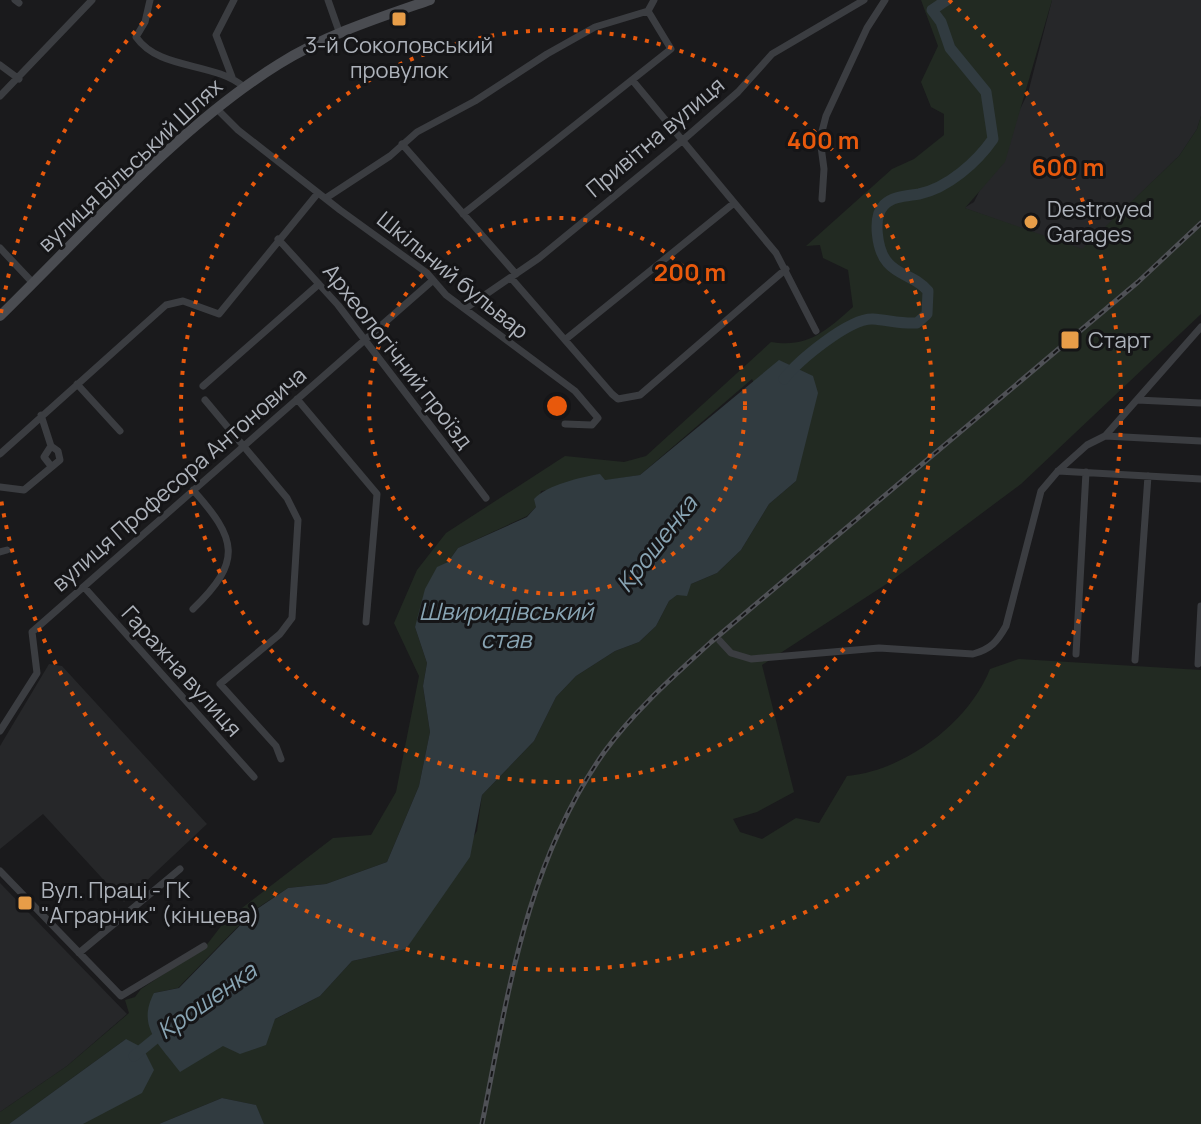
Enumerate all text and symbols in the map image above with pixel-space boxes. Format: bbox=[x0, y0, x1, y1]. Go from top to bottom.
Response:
marker: 3-й Соколовський провулок bbox=[390, 10, 408, 28]
place label: 3-й Соколовський провулок bbox=[305, 30, 493, 85]
street label: Привітна вулиця bbox=[579, 70, 731, 204]
street label: вулиця Вільський Шлях bbox=[31, 71, 229, 258]
text: 400 m bbox=[787, 123, 859, 156]
text: 600 m bbox=[1032, 150, 1104, 183]
place label: Destroyed Garages bbox=[1047, 194, 1152, 249]
street label: Шкільний бульвар bbox=[371, 204, 535, 346]
marker: Destroyed Garages bbox=[1022, 213, 1040, 231]
text: 200 m bbox=[654, 255, 726, 288]
street label: Археологічний проїзд bbox=[316, 257, 480, 455]
place label: Старт bbox=[1088, 325, 1151, 355]
marker: Старт bbox=[1059, 329, 1081, 351]
street label: вулиця Професора Антоновича bbox=[45, 360, 313, 598]
centre of rings bbox=[543, 392, 571, 420]
water label: Крошенка bbox=[608, 487, 705, 598]
water label: Швиридівський став bbox=[419, 594, 595, 655]
street label: Гаражна вулиця bbox=[115, 599, 249, 743]
place label: Вул. Праці - ГК "Аграрник" (кінцева) bbox=[41, 875, 259, 930]
marker: Вул. Праці - ГК "Аграрник" (кінцева) bbox=[16, 894, 34, 912]
water label: Крошенка bbox=[150, 953, 264, 1046]

